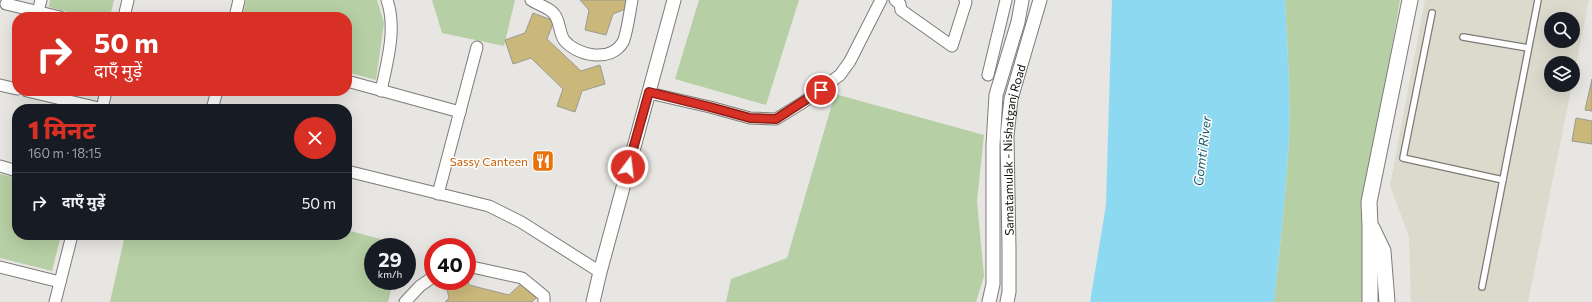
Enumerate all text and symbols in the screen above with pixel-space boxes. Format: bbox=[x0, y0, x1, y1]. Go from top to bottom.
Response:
map controls bbox=[1544, 12, 1580, 92]
button: search bbox=[1544, 12, 1580, 48]
text: 50 m bbox=[94, 25, 159, 59]
icon: right bbox=[28, 28, 80, 80]
button: layers bbox=[1544, 56, 1580, 92]
text: दाएँ मुड़ें bbox=[94, 59, 142, 81]
street label: Samatamulak - Nishatganj Road bbox=[1000, 62, 1028, 236]
pin bbox=[804, 73, 838, 107]
icon: arrive bbox=[810, 79, 832, 101]
water label: Gomti River bbox=[1190, 114, 1214, 187]
text: 1 मिनट bbox=[28, 115, 95, 144]
button: close bbox=[294, 117, 336, 159]
text: 160 m · 18:15 bbox=[28, 145, 101, 161]
position arrow bbox=[607, 146, 649, 188]
restaurant icon: Sassy Canteen bbox=[530, 148, 556, 174]
place label: Sassy Canteen bbox=[450, 154, 528, 168]
icon: right bbox=[28, 192, 50, 214]
text: दाएँ मुड़ें bbox=[62, 192, 105, 210]
text: 50 m bbox=[302, 194, 336, 212]
speed limit sign: 40 bbox=[424, 238, 476, 290]
text: 29 bbox=[378, 247, 402, 271]
text: km/h bbox=[378, 268, 402, 280]

